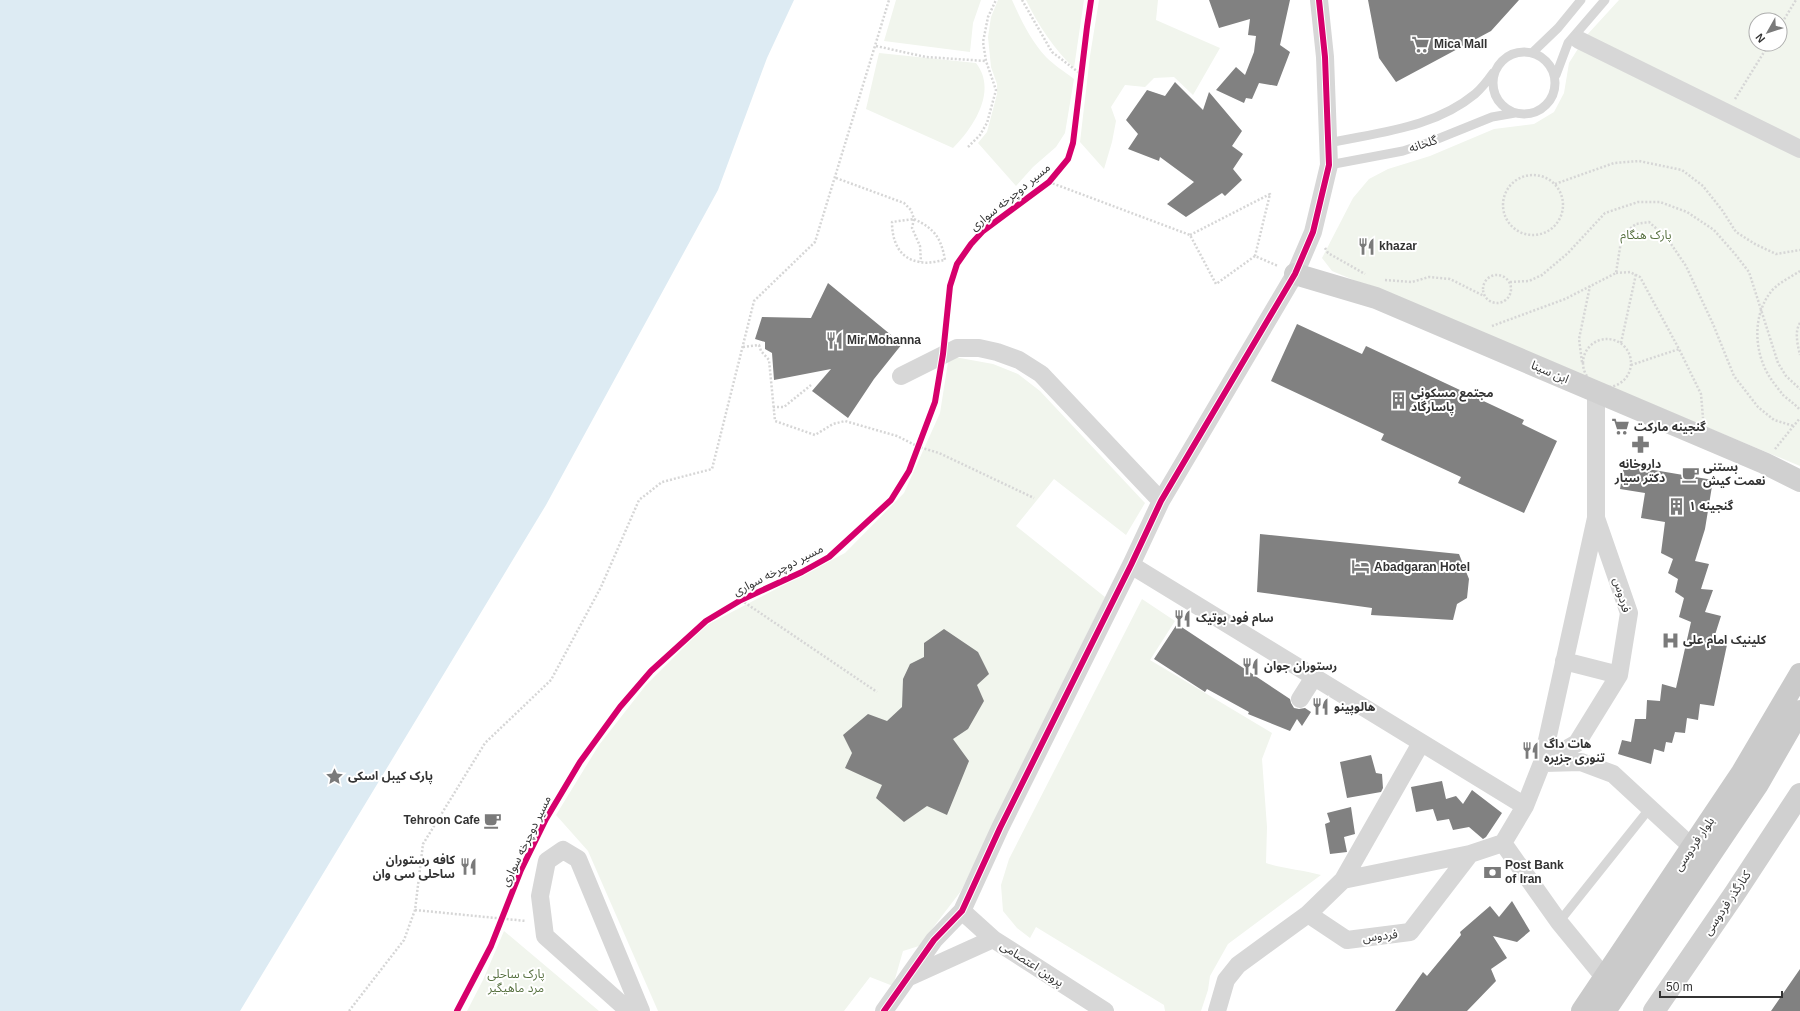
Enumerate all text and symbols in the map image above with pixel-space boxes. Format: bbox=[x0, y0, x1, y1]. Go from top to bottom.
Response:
north arrow bbox=[1748, 12, 1788, 52]
text: N bbox=[1753, 31, 1767, 45]
supermarket icon: Mica Mall bbox=[1411, 34, 1431, 54]
place label: Mica Mall bbox=[1434, 37, 1487, 51]
street label: گلخانه bbox=[1407, 133, 1440, 155]
street label: مسیر دوچرخه سواری bbox=[967, 160, 1054, 234]
park label: پارک هنگام bbox=[1620, 228, 1672, 244]
restaurant icon: khazar bbox=[1356, 236, 1376, 256]
place label: khazar bbox=[1379, 239, 1417, 253]
restaurant icon: Mir Mohanna bbox=[824, 330, 844, 350]
place label: Mir Mohanna bbox=[847, 333, 921, 347]
street label: ابن سینا bbox=[1529, 358, 1571, 386]
place label: مجتمع مسکونی پاسارگاد bbox=[1411, 386, 1493, 416]
building icon: مجتمع مسکونی پاسارگاد bbox=[1388, 390, 1408, 410]
supermarket icon: گنجینه مارکت bbox=[1611, 417, 1631, 437]
place label: گنجینه مارکت bbox=[1634, 420, 1706, 434]
pharmacy icon: داروخانه دکتر سیار bbox=[1630, 435, 1650, 455]
place label: داروخانه دکتر سیار bbox=[1614, 457, 1665, 485]
place label: بستنی نعمت کیش bbox=[1703, 460, 1766, 488]
cafe icon: بستنی نعمت کیش bbox=[1680, 464, 1700, 484]
building icon: گنجینه ۱ bbox=[1666, 496, 1686, 516]
place label: گنجینه ۱ bbox=[1689, 499, 1734, 513]
street label: مسیر دوچرخه سواری bbox=[731, 541, 826, 600]
hotel icon: Abadgaran Hotel bbox=[1351, 557, 1371, 577]
place label: Abadgaran Hotel bbox=[1374, 560, 1470, 574]
street label: فردوس bbox=[1610, 576, 1634, 614]
restaurant icon: سام فود بوتیک bbox=[1173, 608, 1193, 628]
place label: سام فود بوتیک bbox=[1196, 611, 1274, 627]
hospital icon: کلینیک امام علی bbox=[1660, 630, 1680, 650]
place label: کلینیک امام علی bbox=[1683, 633, 1767, 649]
restaurant icon: رستوران جوان bbox=[1241, 656, 1261, 676]
place label: رستوران جوان bbox=[1264, 659, 1337, 673]
restaurant icon: هالوپینو bbox=[1311, 697, 1331, 717]
place label: هالوپینو bbox=[1334, 700, 1376, 716]
place label: هات داگ تنورى جزيره bbox=[1544, 737, 1605, 765]
restaurant icon: هات داگ تنورى جزيره bbox=[1521, 741, 1541, 761]
place icon: پارک کیبل اسکی bbox=[325, 766, 345, 786]
place label: پارک کیبل اسکی bbox=[348, 769, 433, 785]
street label: مسیر دوچرخه سواری bbox=[498, 793, 555, 889]
cafe icon: Tehroon Cafe bbox=[483, 810, 503, 830]
place label: Tehroon Cafe bbox=[404, 813, 480, 827]
street label: بلوار فردوسی bbox=[1671, 814, 1717, 874]
place label: کافه رستوران ساحلی سی وان bbox=[373, 853, 456, 881]
restaurant icon: کافه رستوران ساحلی سی وان bbox=[458, 857, 478, 877]
place label: Post Bank of Iran bbox=[1505, 858, 1564, 886]
bank icon: Post Bank of Iran bbox=[1482, 862, 1502, 882]
street label: کنارگذر فردوسی bbox=[1700, 867, 1754, 938]
street label: فردوس bbox=[1362, 927, 1398, 945]
street label: پروین اعتصامی bbox=[997, 938, 1066, 991]
park label: پارک ساحلی مرد ماهیگیر bbox=[487, 967, 545, 995]
scale bar bbox=[1660, 973, 1782, 999]
text: 50 m bbox=[1666, 980, 1693, 994]

